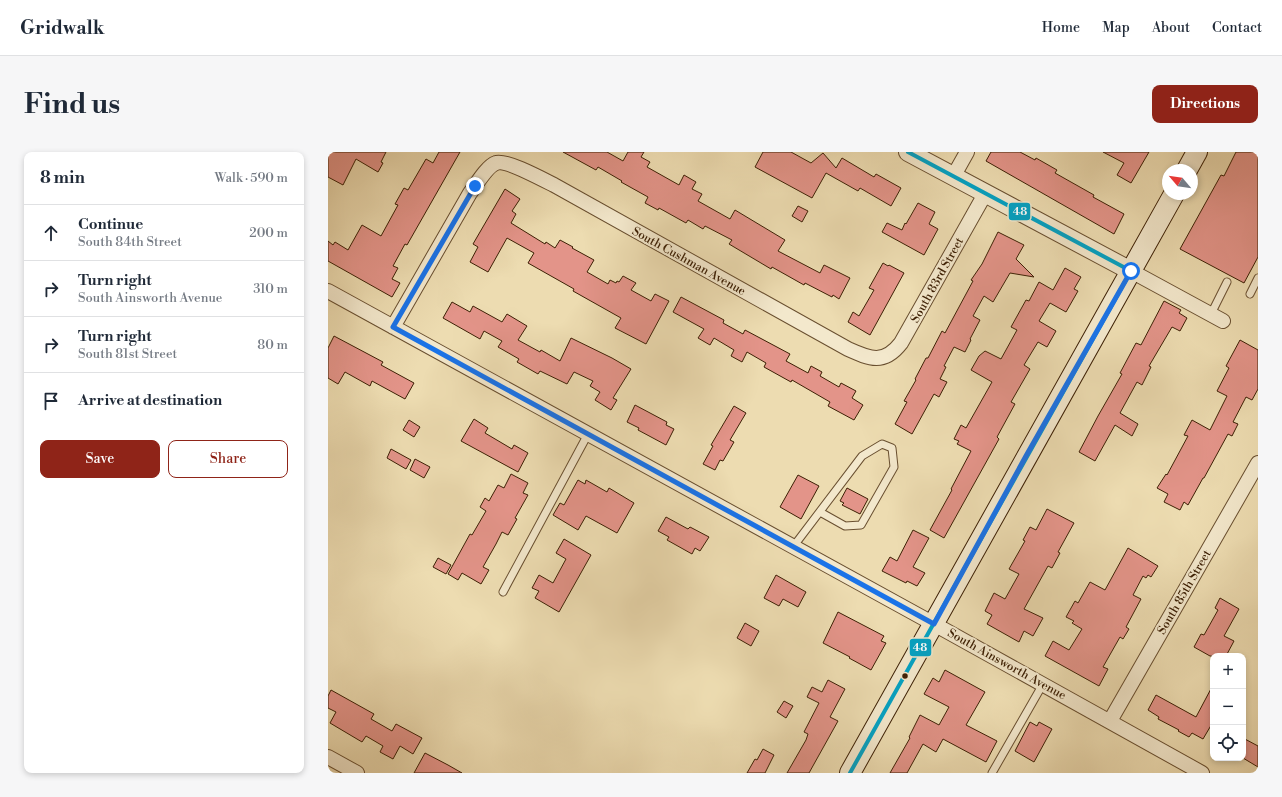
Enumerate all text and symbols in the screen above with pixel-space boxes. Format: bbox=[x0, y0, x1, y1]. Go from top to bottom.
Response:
text: Gridwalk bbox=[20, 16, 104, 40]
text: Home bbox=[1042, 19, 1080, 37]
text: Map bbox=[1102, 19, 1130, 37]
text: About bbox=[1152, 19, 1190, 37]
text: Contact bbox=[1212, 19, 1262, 37]
button: Directions bbox=[1152, 85, 1258, 123]
text: Find us bbox=[24, 87, 120, 122]
north arrow bbox=[1162, 164, 1198, 200]
text: 8 min bbox=[40, 167, 85, 189]
text: Walk · 590 m bbox=[215, 170, 288, 186]
route end bbox=[466, 177, 484, 195]
line badge: 48 bbox=[1008, 202, 1031, 221]
text: 48 bbox=[1013, 205, 1027, 219]
text: Continue bbox=[78, 215, 143, 234]
icon: ahead bbox=[40, 222, 62, 244]
street label: South Cushman Avenue bbox=[629, 224, 748, 299]
text: 200 m bbox=[249, 225, 288, 241]
text: South 84th Street bbox=[78, 234, 182, 250]
street label: South 83rd Street bbox=[908, 234, 967, 326]
route start bbox=[1122, 262, 1140, 280]
text: Turn right bbox=[78, 271, 152, 290]
icon: right bbox=[40, 278, 62, 300]
text: 310 m bbox=[253, 281, 288, 297]
text: South Ainsworth Avenue bbox=[78, 290, 222, 306]
text: Turn right bbox=[78, 327, 152, 346]
icon: right bbox=[40, 334, 62, 356]
text: 80 m bbox=[257, 337, 288, 353]
text: South 81st Street bbox=[78, 346, 177, 362]
icon: arrive bbox=[40, 390, 62, 412]
text: Arrive at destination bbox=[78, 391, 222, 410]
button: Save bbox=[40, 440, 160, 478]
button: Share bbox=[168, 440, 288, 478]
street label: South 85th Street bbox=[1154, 547, 1215, 637]
street label: South Ainsworth Avenue bbox=[945, 626, 1069, 703]
line badge: 48 bbox=[909, 638, 932, 657]
text: 48 bbox=[913, 641, 927, 655]
map controls bbox=[1210, 653, 1246, 761]
button: + bbox=[1210, 653, 1246, 689]
unlabelled marker bbox=[900, 671, 910, 681]
button: − bbox=[1210, 689, 1246, 725]
button: locate bbox=[1210, 725, 1246, 761]

